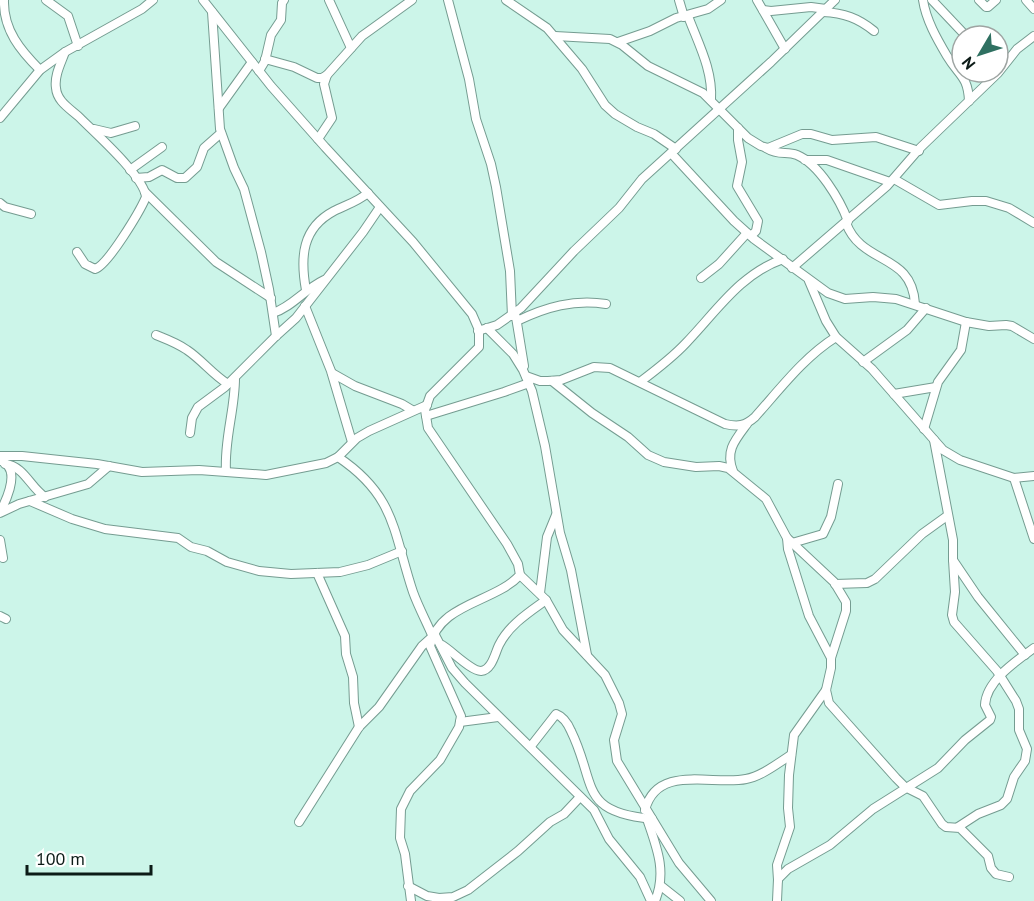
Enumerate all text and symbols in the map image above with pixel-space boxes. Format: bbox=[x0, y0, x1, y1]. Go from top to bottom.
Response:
north arrow bbox=[950, 24, 1010, 84]
text: N bbox=[957, 53, 979, 74]
scale bar bbox=[27, 838, 152, 876]
text: 100 m bbox=[36, 847, 85, 870]

